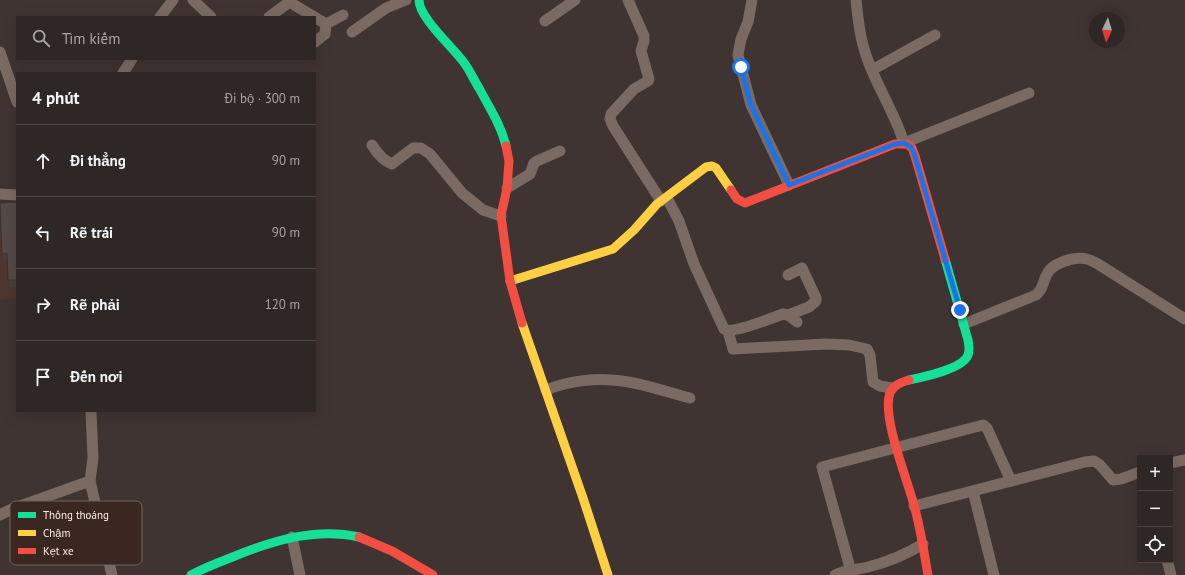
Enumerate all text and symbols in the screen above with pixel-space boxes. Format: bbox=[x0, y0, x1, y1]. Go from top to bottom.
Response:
north arrow bbox=[1089, 12, 1125, 48]
search box bbox=[16, 16, 316, 60]
icon: search bbox=[30, 27, 52, 49]
text: Tìm kiếm bbox=[62, 29, 120, 48]
route start bbox=[732, 58, 750, 76]
text: 4 phút bbox=[32, 87, 79, 109]
text: Đi bộ · 300 m bbox=[225, 90, 300, 107]
icon: ahead bbox=[32, 150, 54, 172]
text: Đi thẳng bbox=[70, 151, 126, 170]
text: 90 m bbox=[272, 152, 300, 169]
icon: left bbox=[32, 222, 54, 244]
text: Rẽ trái bbox=[70, 223, 113, 242]
text: 90 m bbox=[272, 224, 300, 241]
icon: right bbox=[32, 294, 54, 316]
text: Rẽ phải bbox=[70, 295, 120, 314]
text: 120 m bbox=[265, 296, 300, 313]
route end bbox=[951, 301, 969, 319]
icon: arrive bbox=[32, 366, 54, 388]
text: Đến nơi bbox=[70, 367, 123, 386]
map controls bbox=[1137, 455, 1173, 563]
button: + bbox=[1137, 455, 1173, 491]
button: − bbox=[1137, 491, 1173, 527]
legend bbox=[10, 501, 142, 565]
text: Thông thoáng bbox=[43, 508, 109, 522]
text: Chậm bbox=[43, 526, 70, 540]
button: locate bbox=[1137, 527, 1173, 563]
text: Kẹt xe bbox=[43, 544, 74, 558]

